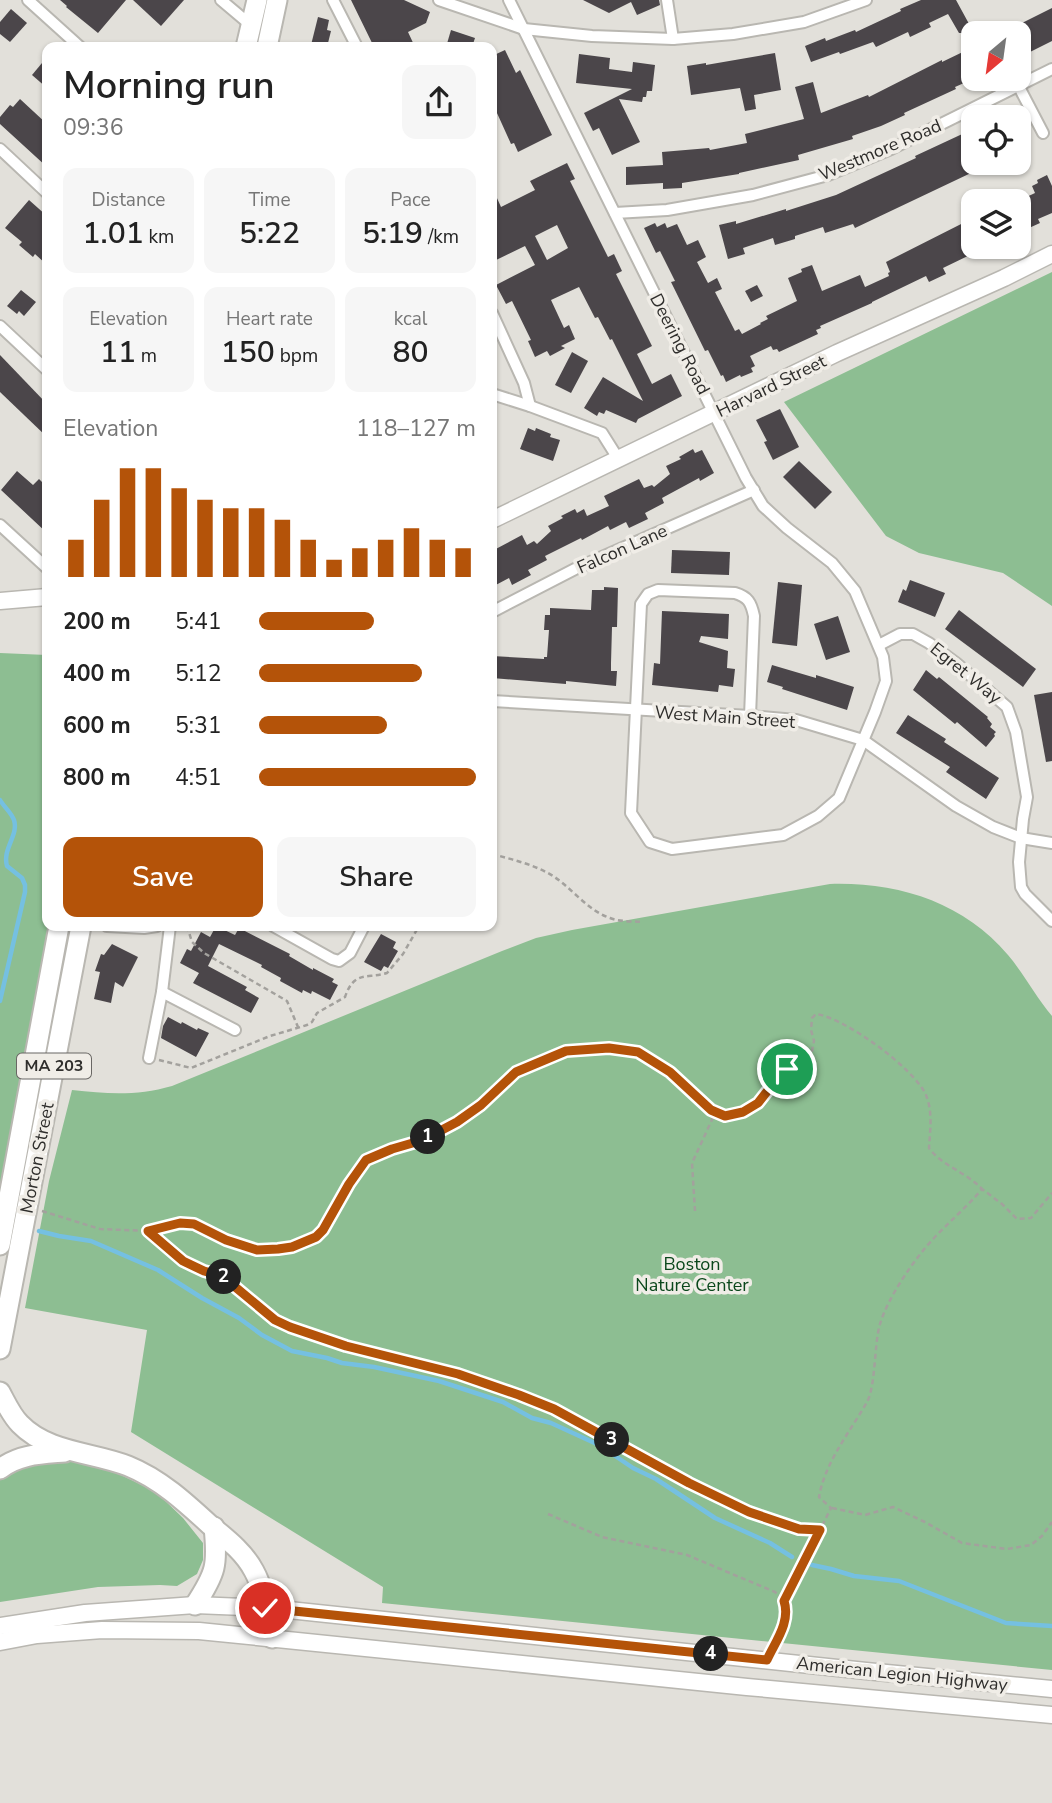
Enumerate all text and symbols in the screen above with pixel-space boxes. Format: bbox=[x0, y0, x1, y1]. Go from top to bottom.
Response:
north arrow bbox=[961, 21, 1031, 91]
map controls bbox=[961, 21, 1031, 259]
text: Morning run bbox=[63, 60, 275, 111]
button: share bbox=[402, 65, 476, 139]
button: locate bbox=[961, 105, 1031, 175]
text: 09:36 bbox=[63, 112, 123, 143]
street label: Westmore Road bbox=[815, 113, 945, 187]
text: Distance bbox=[92, 187, 165, 213]
text: Time bbox=[248, 187, 291, 213]
text: Pace bbox=[390, 187, 431, 213]
button: layers bbox=[961, 189, 1031, 259]
text: 1.01 bbox=[83, 213, 144, 254]
text: 5:22 bbox=[239, 213, 300, 254]
text: 5:19 bbox=[362, 213, 423, 254]
text: km bbox=[144, 224, 174, 250]
text: /km bbox=[423, 224, 459, 250]
street label: Deering Road bbox=[644, 289, 716, 399]
text: Elevation bbox=[89, 306, 168, 332]
text: Heart rate bbox=[226, 306, 313, 332]
text: kcal bbox=[394, 306, 427, 332]
text: 11 bbox=[100, 332, 136, 373]
text: 150 bbox=[221, 332, 275, 373]
text: 80 bbox=[393, 332, 429, 373]
text: m bbox=[136, 343, 157, 369]
text: bpm bbox=[275, 343, 318, 369]
street label: Harvard Street bbox=[712, 349, 831, 423]
text: Elevation bbox=[63, 413, 158, 444]
text: 118–127 m bbox=[356, 413, 476, 444]
street label: Falcon Lane bbox=[573, 518, 671, 580]
text: 200 m bbox=[63, 606, 131, 637]
text: 5:41 bbox=[175, 606, 222, 637]
street label: Egret Way bbox=[925, 637, 1007, 710]
text: 400 m bbox=[63, 658, 131, 689]
text: 5:12 bbox=[175, 658, 222, 689]
street label: West Main Street bbox=[654, 700, 797, 734]
text: 600 m bbox=[63, 710, 131, 741]
text: 5:31 bbox=[175, 710, 222, 741]
text: 800 m bbox=[63, 762, 131, 793]
text: 4:51 bbox=[175, 762, 222, 793]
button: Save bbox=[63, 837, 263, 917]
button: Share bbox=[277, 837, 476, 917]
pin bbox=[757, 1039, 817, 1099]
icon: arrive bbox=[768, 1050, 806, 1088]
road number: MA 203 bbox=[17, 1054, 91, 1078]
street label: Morton Street bbox=[14, 1100, 60, 1216]
pin: 1 bbox=[410, 1120, 446, 1154]
text: 1 bbox=[422, 1123, 433, 1149]
park label: Boston Nature Center bbox=[635, 1252, 749, 1297]
pin: 2 bbox=[206, 1260, 242, 1294]
text: 2 bbox=[218, 1263, 229, 1289]
pin: 3 bbox=[594, 1422, 630, 1458]
text: 3 bbox=[606, 1426, 617, 1452]
pin bbox=[235, 1578, 295, 1638]
icon: check bbox=[246, 1589, 284, 1627]
pin: 4 bbox=[694, 1636, 728, 1672]
text: 4 bbox=[705, 1640, 716, 1666]
street label: American Legion Highway bbox=[795, 1651, 1010, 1697]

